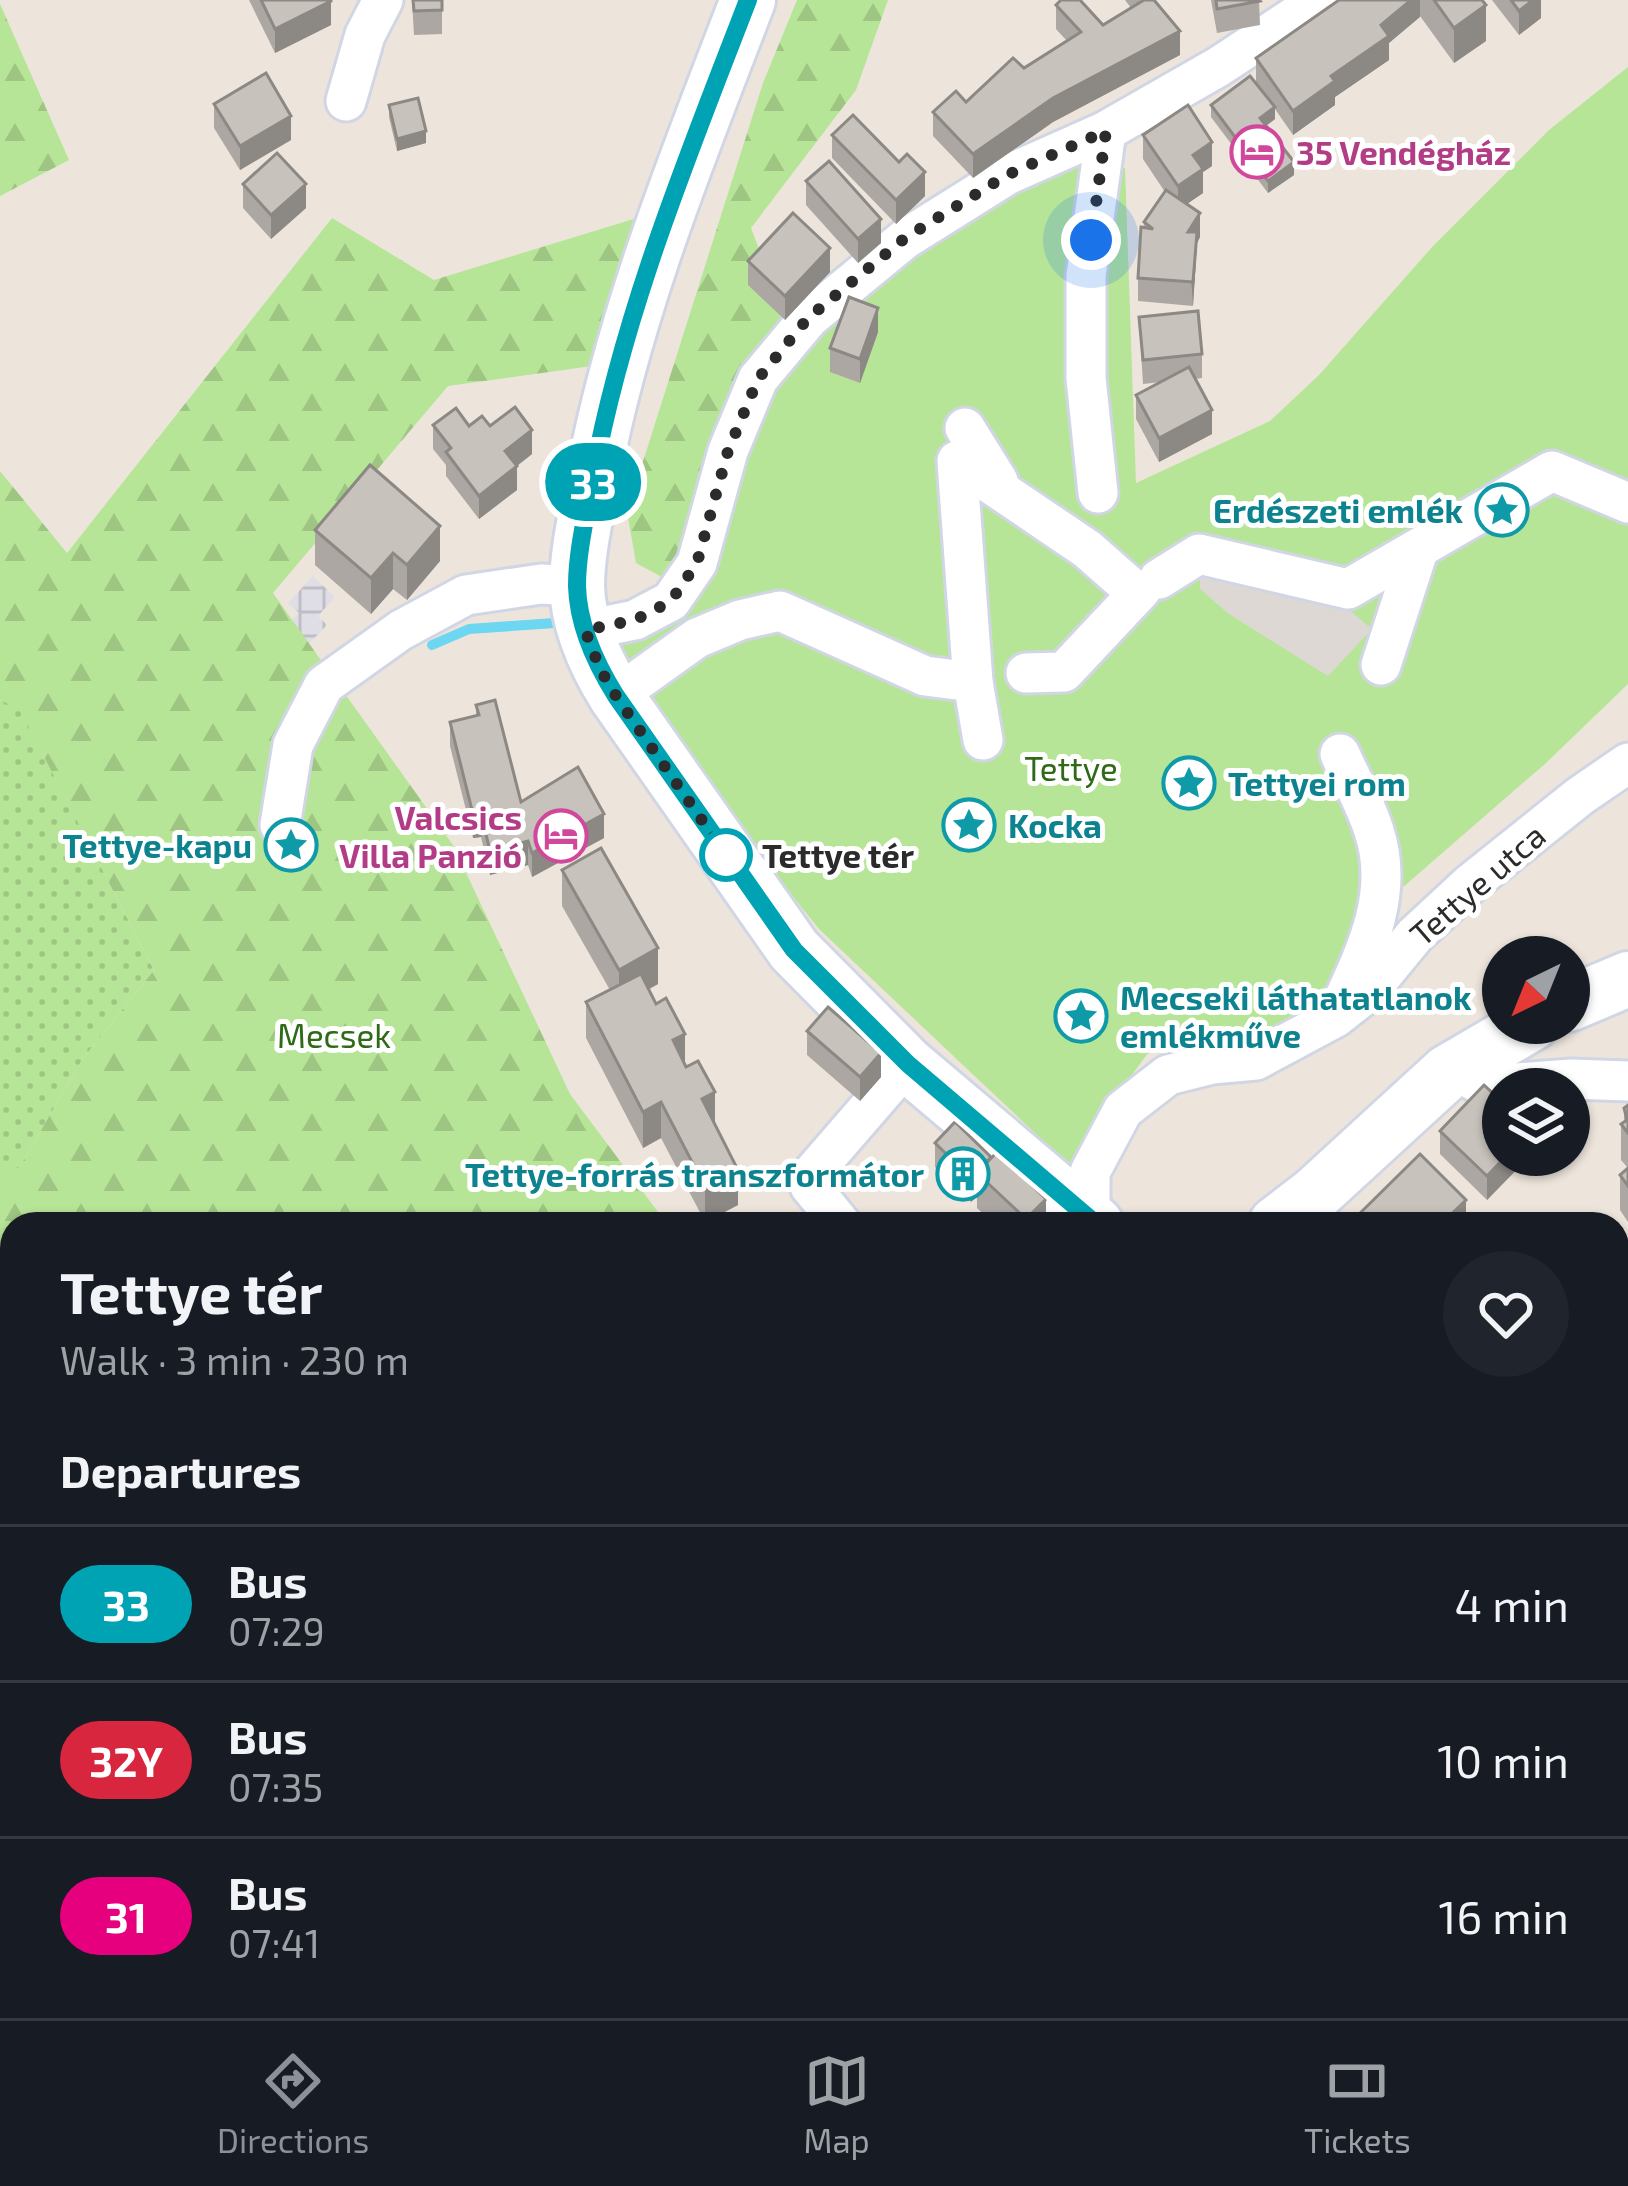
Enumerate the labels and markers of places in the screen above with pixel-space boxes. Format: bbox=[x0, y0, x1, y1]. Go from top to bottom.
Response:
hotel icon: 35 Vendégház bbox=[1229, 124, 1285, 180]
place label: 35 Vendégház bbox=[1296, 132, 1511, 172]
place icon: Erdészeti emlék bbox=[1474, 482, 1530, 538]
place label: Erdészeti emlék bbox=[1213, 490, 1464, 530]
place icon: Tettyei rom bbox=[1161, 755, 1217, 811]
place label: Tettyei rom bbox=[1228, 763, 1406, 803]
place label: Valcsics Villa Panzió bbox=[339, 797, 522, 875]
place icon: Kocka bbox=[941, 797, 997, 853]
place label: Kocka bbox=[1008, 805, 1102, 845]
hotel icon: Valcsics Villa Panzió bbox=[533, 808, 589, 864]
place icon: Tettye-kapu bbox=[263, 817, 319, 873]
place label: Tettye-kapu bbox=[62, 825, 252, 865]
marker: Tettye tér bbox=[701, 830, 751, 880]
place label: Tettye tér bbox=[762, 835, 914, 875]
place label: Mecseki láthatatlanok emlékműve bbox=[1120, 977, 1472, 1055]
place icon: Mecseki láthatatlanok emlékműve bbox=[1053, 988, 1109, 1044]
building icon: Tettye-forrás transzformátor bbox=[935, 1146, 991, 1202]
place label: Tettye-forrás transzformátor bbox=[465, 1154, 924, 1194]

